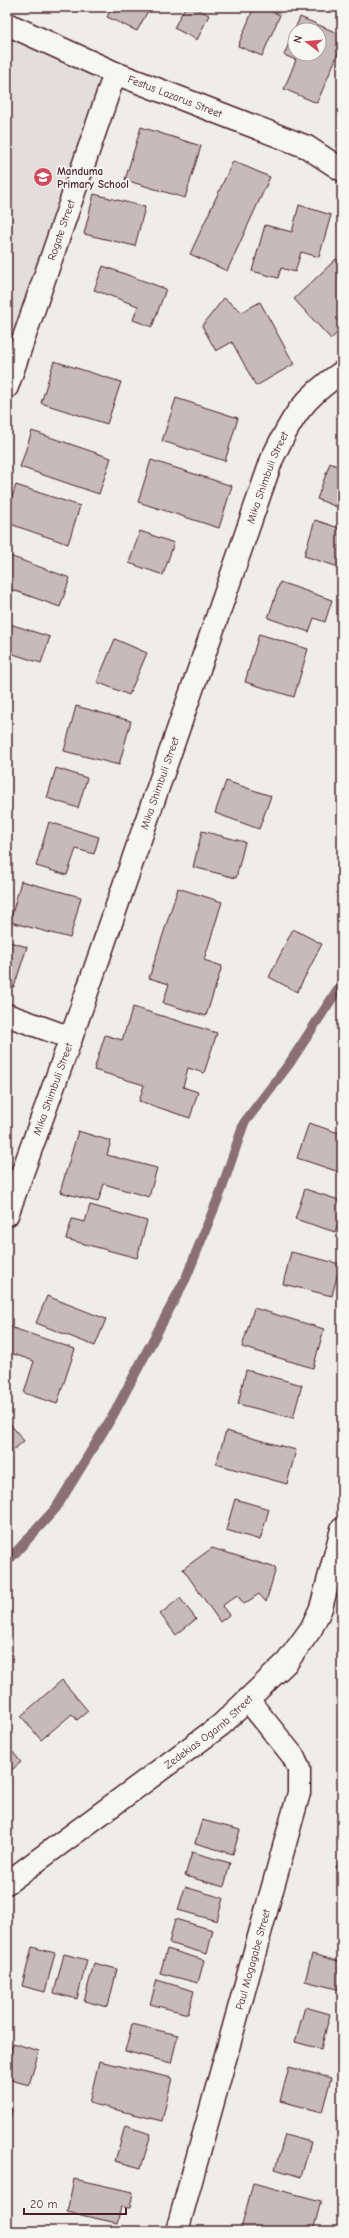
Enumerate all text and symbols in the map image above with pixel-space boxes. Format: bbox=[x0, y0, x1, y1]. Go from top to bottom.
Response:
north arrow bbox=[287, 22, 327, 62]
text: N bbox=[291, 34, 305, 45]
street label: Festus Lazarus Street bbox=[126, 72, 225, 121]
place label: Manduma Primary School bbox=[57, 165, 129, 191]
school or university icon: Manduma Primary School bbox=[32, 166, 54, 188]
street label: Rogate Street bbox=[45, 197, 78, 262]
street label: Mika Shimbuli Street bbox=[244, 429, 291, 525]
street label: Mika Shimbuli Street bbox=[137, 734, 182, 831]
street label: Mika Shimbuli Street bbox=[30, 1040, 76, 1137]
street label: Zedekias Ogamb Street bbox=[162, 1691, 256, 1771]
street label: Paul Mogagabe Street bbox=[232, 1907, 273, 2011]
scale bar bbox=[24, 2190, 126, 2216]
text: 20 m bbox=[30, 2197, 58, 2211]

